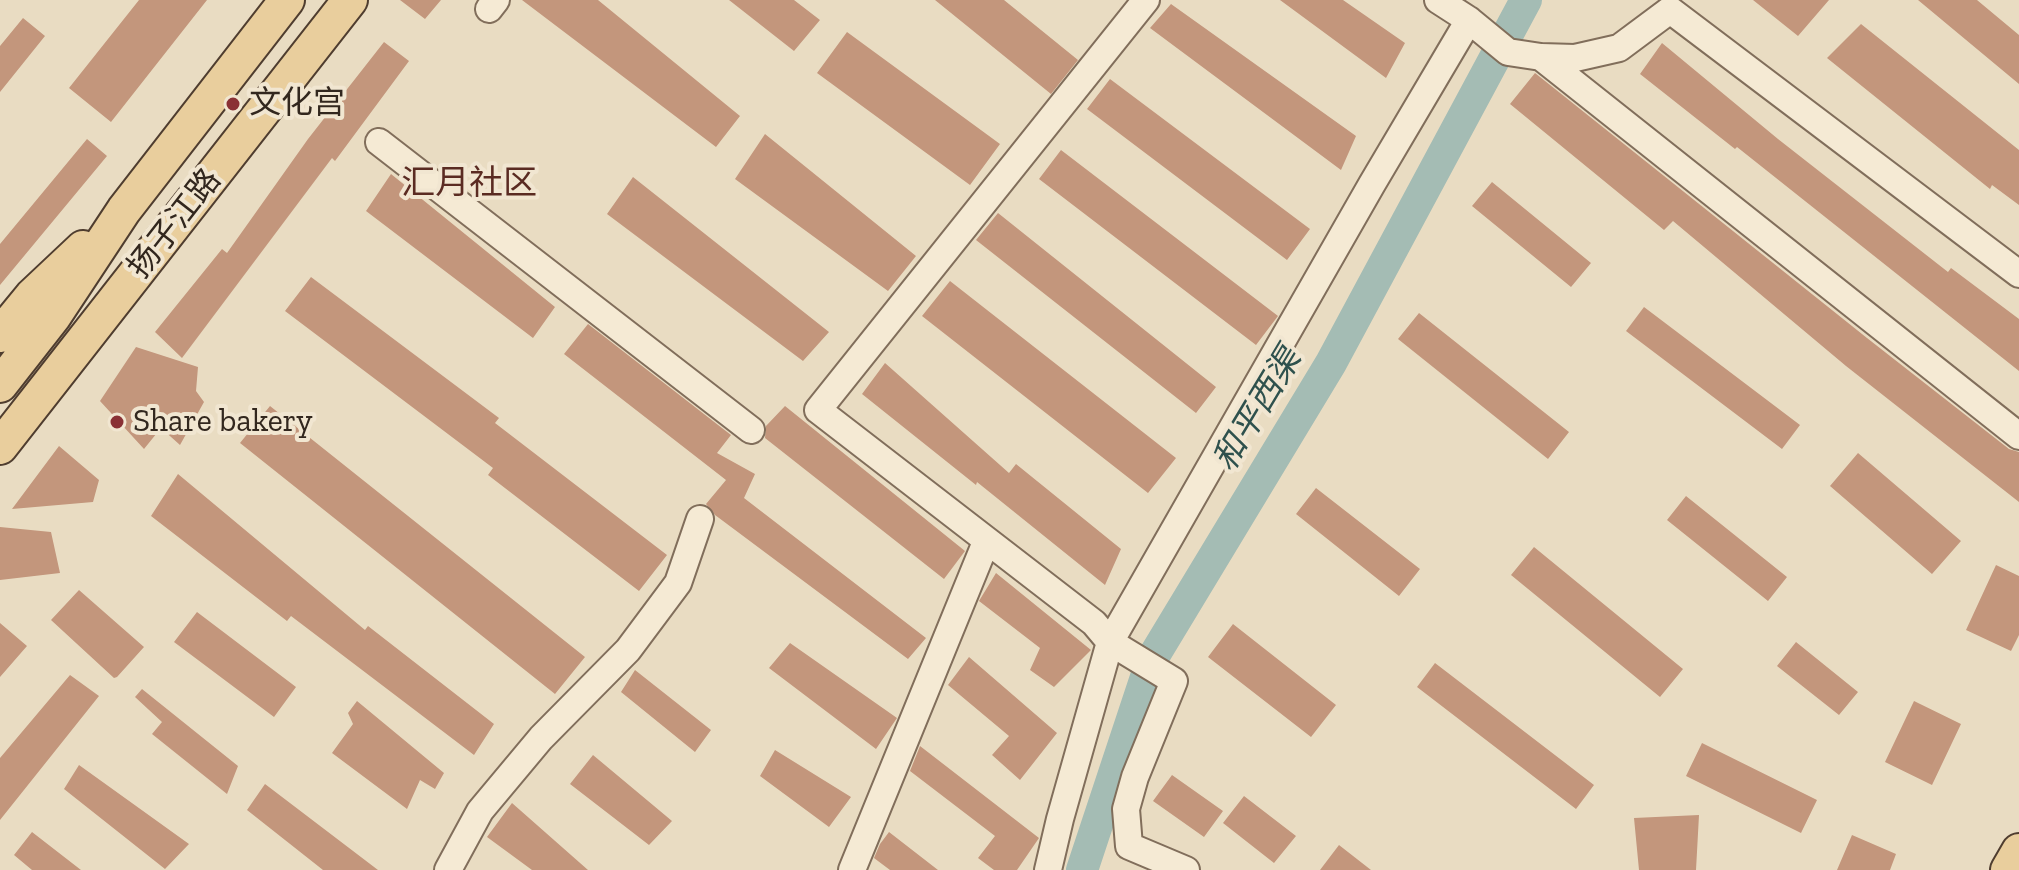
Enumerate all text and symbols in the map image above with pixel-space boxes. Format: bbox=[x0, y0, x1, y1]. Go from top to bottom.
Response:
place label: 文化宫 bbox=[249, 85, 345, 123]
marker: 文化宫 bbox=[224, 95, 242, 113]
street label: 扬子江路 bbox=[120, 162, 230, 286]
district label: 汇月社区 bbox=[401, 164, 537, 204]
water label: 和平西渠 bbox=[1205, 341, 1311, 479]
place label: Share bakery bbox=[133, 403, 313, 441]
marker: Share bakery bbox=[108, 413, 126, 431]

